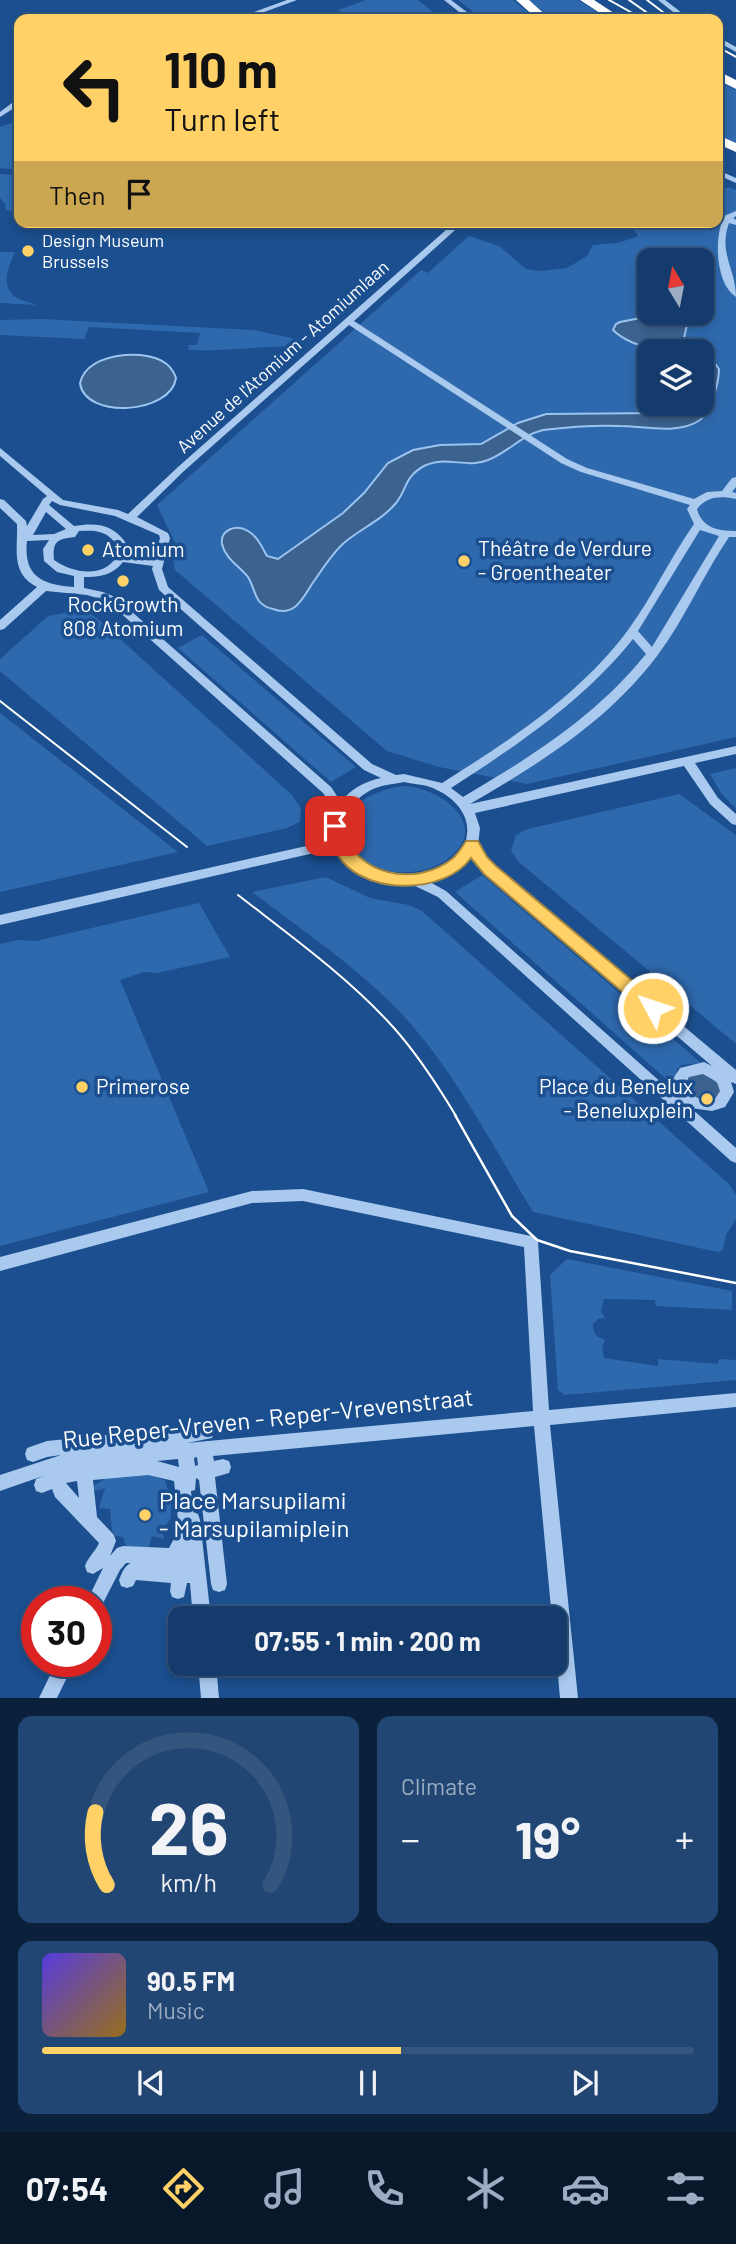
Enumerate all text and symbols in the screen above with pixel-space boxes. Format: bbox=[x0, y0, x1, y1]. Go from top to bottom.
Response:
text: 110 m bbox=[164, 39, 278, 98]
icon: left bbox=[49, 42, 140, 133]
text: Turn left bbox=[164, 99, 281, 137]
icon: arrive bbox=[120, 175, 158, 213]
text: Then bbox=[49, 179, 106, 210]
place label: Design Museum Brussels bbox=[42, 229, 164, 272]
marker: Design Museum Brussels bbox=[20, 243, 36, 259]
north arrow bbox=[637, 248, 714, 326]
map controls bbox=[637, 248, 714, 416]
street label: Avenue de l'Atomium - Atomiumlaan bbox=[172, 255, 393, 457]
button: layers bbox=[637, 339, 714, 416]
place label: Théâtre de Verdure - Groentheater bbox=[478, 535, 652, 584]
place label: Atomium bbox=[102, 536, 185, 561]
marker: Atomium bbox=[80, 542, 96, 558]
marker: Théâtre de Verdure - Groentheater bbox=[456, 553, 472, 569]
marker: RockGrowth 808 Atomium bbox=[115, 573, 131, 589]
place label: RockGrowth 808 Atomium bbox=[63, 591, 183, 640]
pin bbox=[305, 796, 365, 856]
icon: arrive bbox=[316, 807, 354, 845]
position arrow bbox=[616, 971, 690, 1045]
place label: Primerose bbox=[96, 1073, 190, 1098]
place label: Place du Benelux - Beneluxplein bbox=[539, 1073, 693, 1122]
marker: Primerose bbox=[74, 1079, 90, 1095]
marker: Place du Benelux - Beneluxplein bbox=[699, 1091, 715, 1107]
street label: Rue Reper-Vreven - Reper-Vrevenstraat bbox=[61, 1382, 474, 1453]
place label: Place Marsupilami - Marsupilamiplein bbox=[159, 1485, 350, 1542]
marker: Place Marsupilami - Marsupilamiplein bbox=[137, 1507, 153, 1523]
speed limit sign: 30 bbox=[21, 1586, 112, 1677]
text: 07:55 · 1 min · 200 m bbox=[254, 1625, 481, 1656]
text: Climate bbox=[401, 1772, 477, 1800]
text: 26 bbox=[149, 1783, 228, 1871]
text: 19° bbox=[515, 1807, 580, 1869]
text: − bbox=[401, 1815, 420, 1861]
text: + bbox=[675, 1815, 694, 1861]
text: km/h bbox=[160, 1867, 217, 1897]
text: 90.5 FM bbox=[147, 1965, 235, 1996]
text: Music bbox=[147, 1996, 205, 2024]
icon: previous bbox=[132, 2064, 170, 2102]
icon: pause bbox=[349, 2064, 387, 2102]
icon: next bbox=[566, 2064, 604, 2102]
icon: directions bbox=[159, 2164, 208, 2213]
icon: music bbox=[260, 2164, 309, 2213]
icon: phone bbox=[360, 2164, 409, 2213]
icon: climate bbox=[461, 2164, 510, 2213]
icon: car bbox=[561, 2164, 610, 2213]
icon: filters bbox=[661, 2164, 710, 2213]
text: 07:54 bbox=[26, 2169, 108, 2207]

